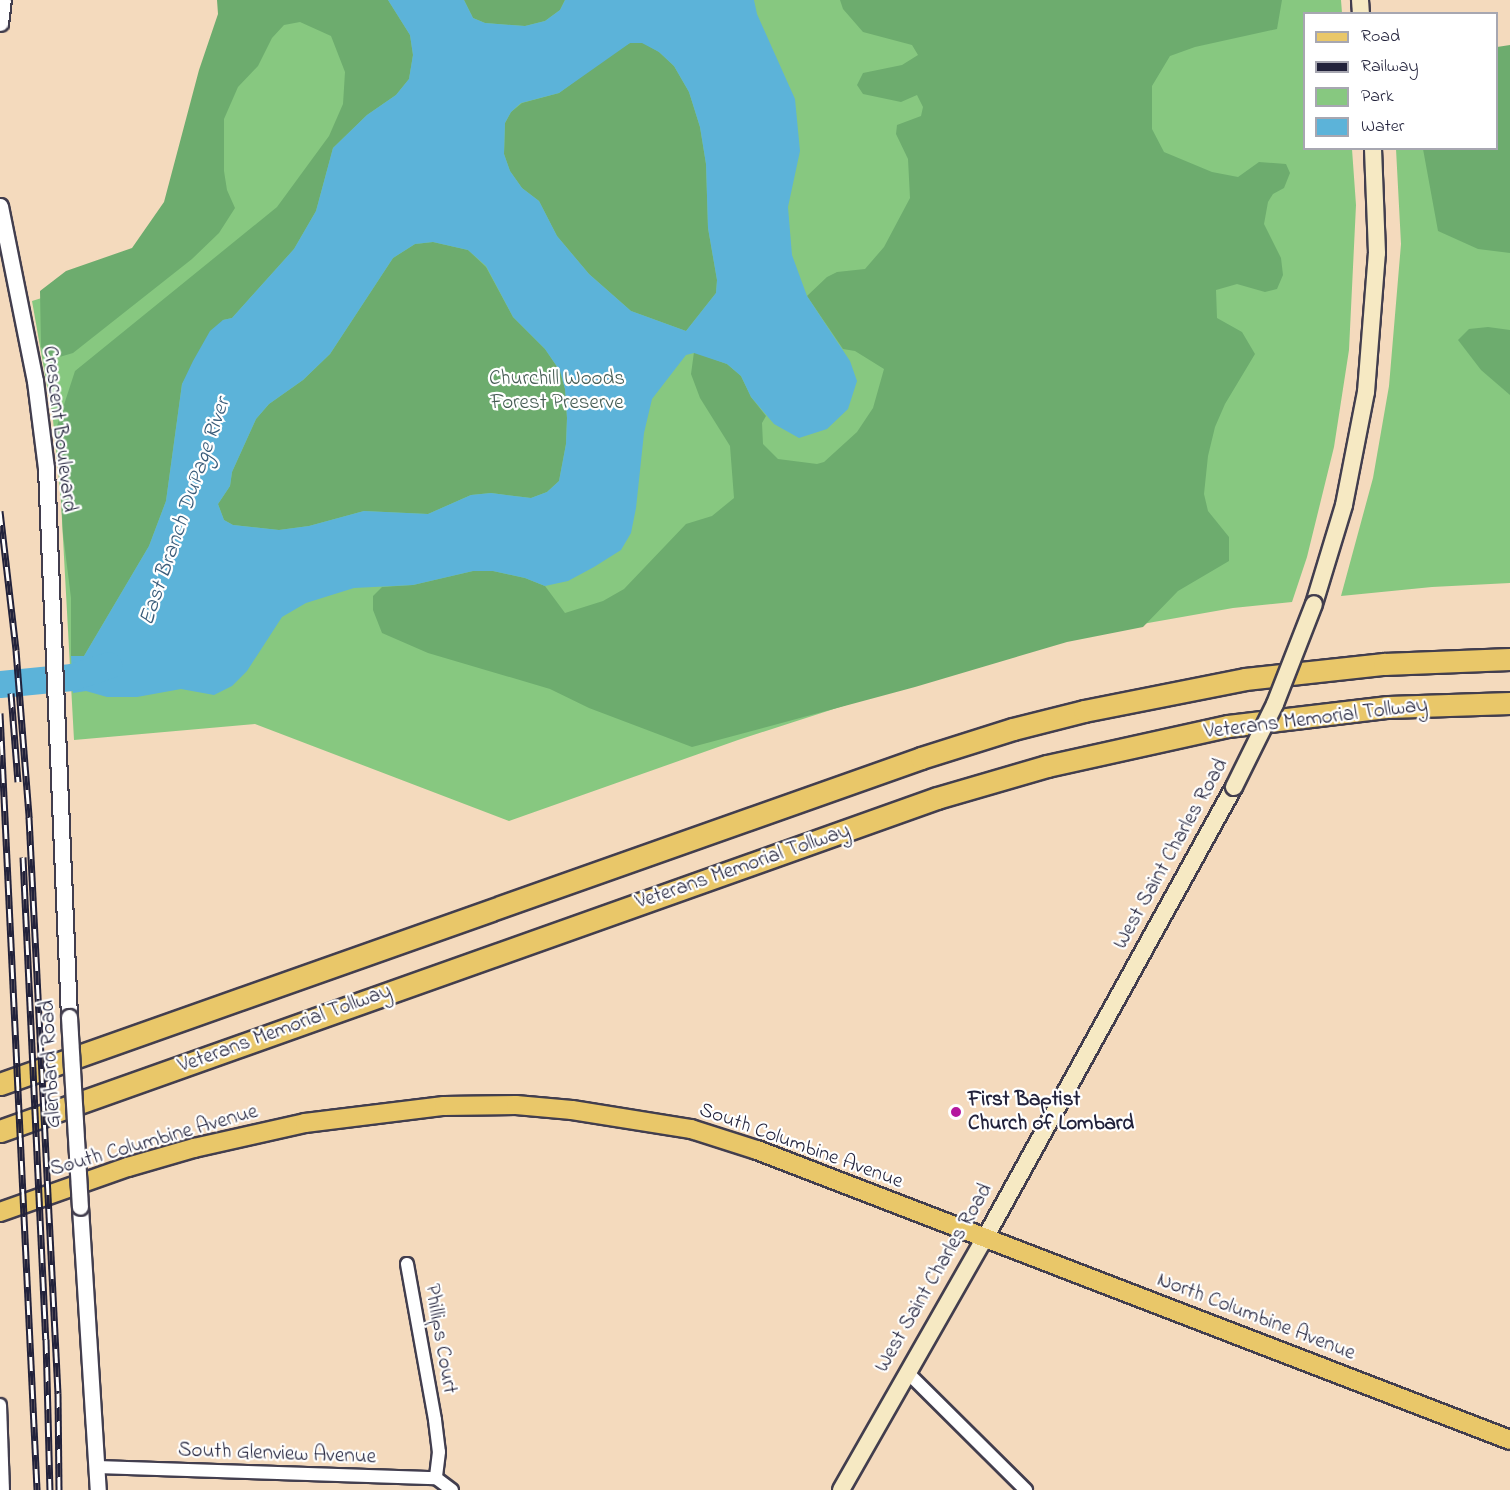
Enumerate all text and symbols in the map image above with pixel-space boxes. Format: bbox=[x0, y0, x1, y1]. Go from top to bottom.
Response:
legend bbox=[1303, 12, 1498, 150]
text: Road bbox=[1361, 24, 1400, 50]
text: Railway bbox=[1361, 54, 1418, 80]
text: Park bbox=[1361, 84, 1394, 110]
text: Water bbox=[1361, 114, 1404, 140]
street label: Crescent Boulevard bbox=[36, 344, 82, 514]
park label: Churchill Woods Forest Preserve bbox=[489, 366, 625, 416]
water label: East Branch DuPage River bbox=[135, 395, 237, 629]
street label: Veterans Memorial Tollway bbox=[1203, 693, 1429, 745]
street label: West Saint Charles Road bbox=[1108, 754, 1234, 954]
street label: Veterans Memorial Tollway bbox=[633, 818, 853, 916]
street label: Veterans Memorial Tollway bbox=[175, 979, 395, 1079]
street label: Glenbard Road bbox=[35, 999, 67, 1129]
place label: First Baptist Church of Lombard bbox=[968, 1087, 1134, 1137]
street label: South Columbine Avenue bbox=[696, 1097, 906, 1195]
street label: South Columbine Avenue bbox=[47, 1099, 261, 1183]
marker: First Baptist Church of Lombard bbox=[949, 1105, 963, 1119]
street label: West Saint Charles Road bbox=[870, 1179, 998, 1377]
street label: North Columbine Avenue bbox=[1153, 1268, 1359, 1366]
street label: Phillips Court bbox=[418, 1282, 462, 1396]
street label: South Glenview Avenue bbox=[178, 1438, 376, 1470]

